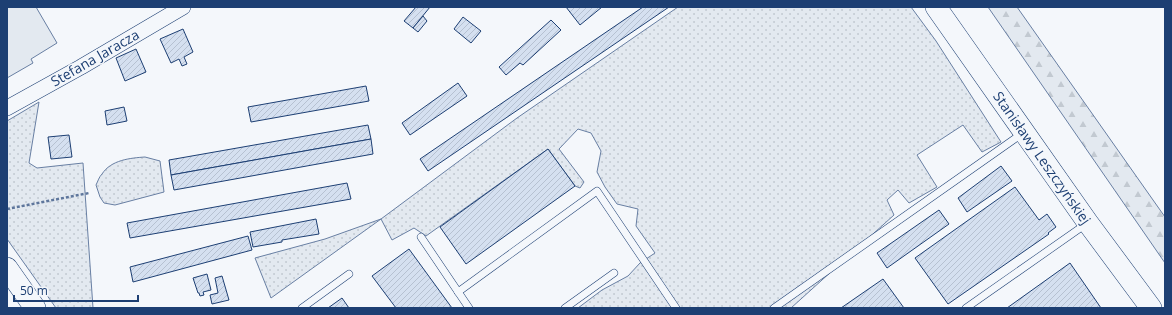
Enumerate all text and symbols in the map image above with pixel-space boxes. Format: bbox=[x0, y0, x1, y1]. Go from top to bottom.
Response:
street label: Stefana Jaracza bbox=[47, 25, 142, 91]
street label: Stanisławy Leszczyńskiej bbox=[989, 87, 1096, 228]
scale bar bbox=[14, 277, 138, 303]
text: 50 m bbox=[20, 282, 48, 299]

